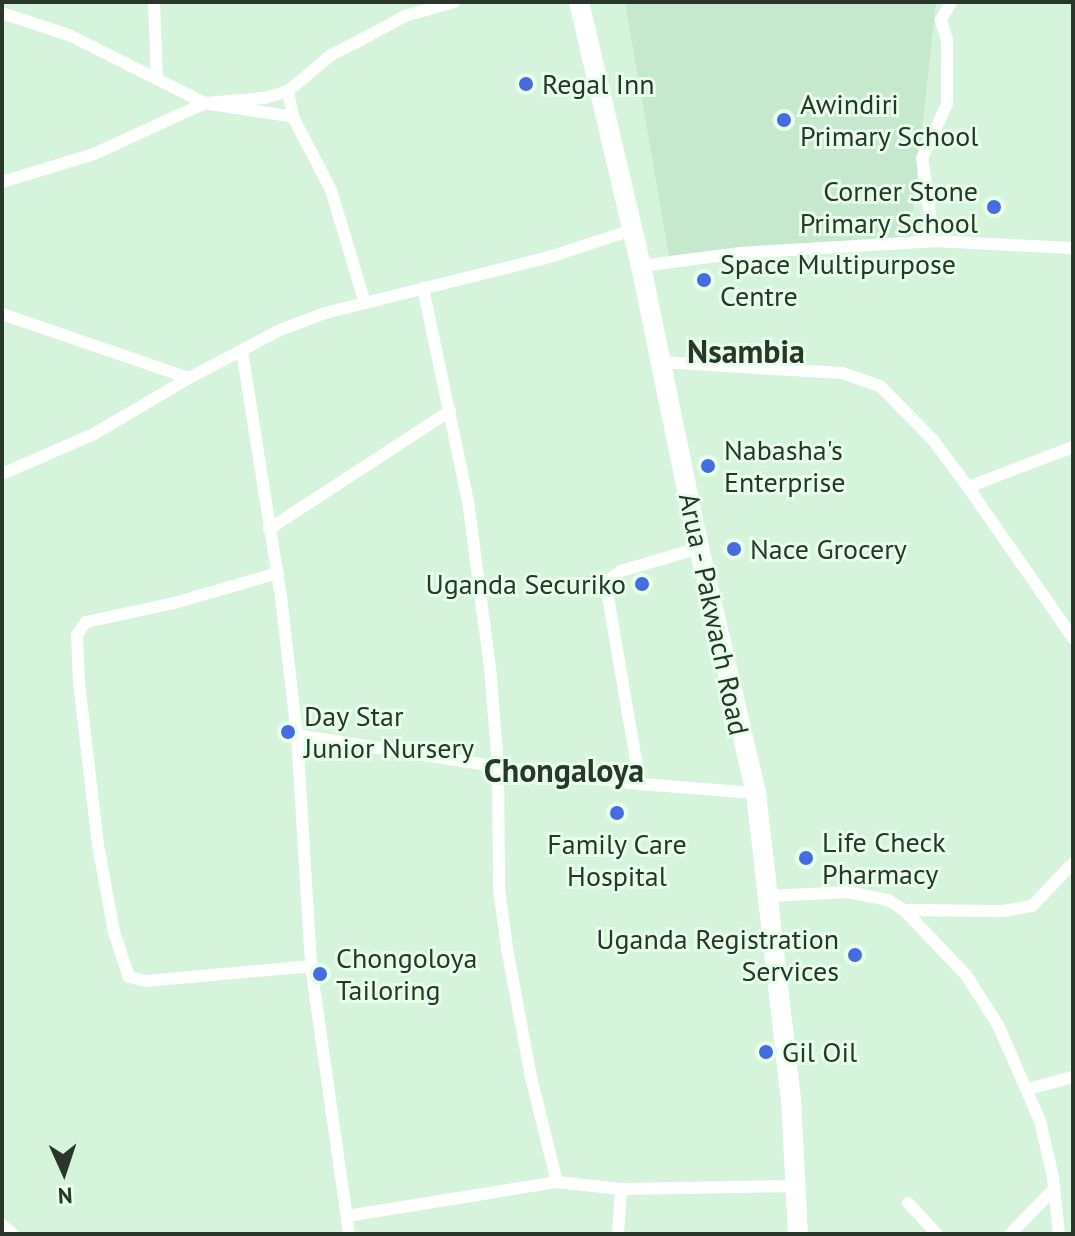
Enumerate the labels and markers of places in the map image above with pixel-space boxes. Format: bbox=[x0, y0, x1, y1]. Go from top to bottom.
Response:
place label: Regal Inn bbox=[542, 67, 655, 101]
marker: Regal Inn bbox=[517, 75, 535, 93]
place label: Awindiri Primary School bbox=[800, 87, 979, 153]
marker: Awindiri Primary School bbox=[775, 111, 793, 129]
place label: Corner Stone Primary School bbox=[799, 174, 978, 240]
marker: Corner Stone Primary School bbox=[985, 198, 1003, 216]
place label: Space Multipurpose Centre bbox=[720, 247, 956, 313]
marker: Space Multipurpose Centre bbox=[695, 271, 713, 289]
place label: Nabasha's Enterprise bbox=[724, 433, 845, 499]
marker: Nabasha's Enterprise bbox=[699, 457, 717, 475]
place label: Nace Grocery bbox=[750, 532, 907, 566]
marker: Nace Grocery bbox=[725, 540, 743, 558]
place label: Uganda Securiko bbox=[425, 567, 626, 601]
marker: Uganda Securiko bbox=[633, 575, 651, 593]
place label: Day Star Junior Nursery bbox=[304, 699, 474, 765]
marker: Day Star Junior Nursery bbox=[279, 723, 297, 741]
marker: Family Care Hospital bbox=[606, 802, 628, 824]
place label: Life Check Pharmacy bbox=[822, 825, 946, 891]
place label: Family Care Hospital bbox=[547, 827, 687, 893]
marker: Life Check Pharmacy bbox=[797, 849, 815, 867]
place label: Uganda Registration Services bbox=[596, 922, 839, 988]
place label: Chongoloya Tailoring bbox=[336, 941, 477, 1007]
marker: Uganda Registration Services bbox=[846, 946, 864, 964]
marker: Chongoloya Tailoring bbox=[311, 965, 329, 983]
place label: Gil Oil bbox=[782, 1035, 857, 1069]
marker: Gil Oil bbox=[757, 1043, 775, 1061]

